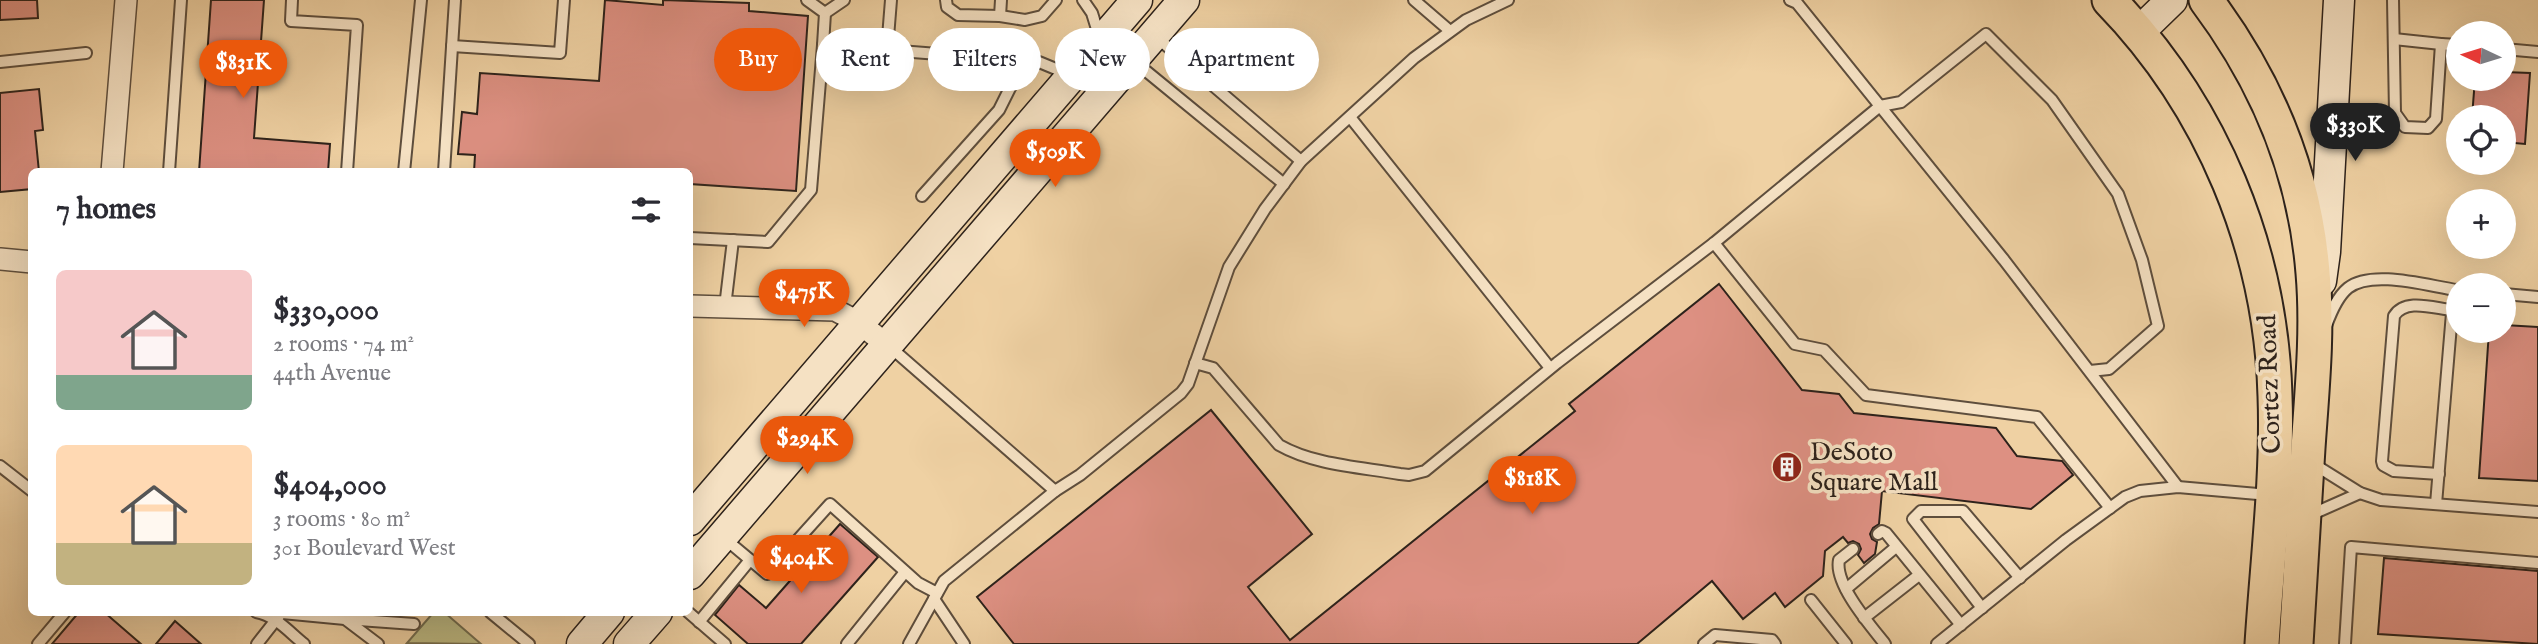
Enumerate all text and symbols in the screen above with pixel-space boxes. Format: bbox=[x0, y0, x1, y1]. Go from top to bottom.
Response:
north arrow bbox=[2446, 21, 2516, 91]
map controls bbox=[2446, 21, 2516, 343]
chip: Buy bbox=[714, 28, 802, 91]
chip: Rent bbox=[816, 28, 914, 91]
chip: Filters bbox=[928, 28, 1041, 91]
chip: New bbox=[1055, 28, 1150, 91]
chip: Apartment bbox=[1164, 28, 1319, 91]
pin: $831K bbox=[194, 41, 292, 100]
text: $831K bbox=[215, 48, 271, 77]
pin: $330K bbox=[2306, 104, 2404, 163]
button: locate bbox=[2446, 105, 2516, 175]
text: $330K bbox=[2326, 111, 2384, 140]
pin: $509K bbox=[1006, 130, 1104, 189]
text: $509K bbox=[1026, 137, 1084, 166]
button: + bbox=[2446, 189, 2516, 259]
text: 7 homes bbox=[56, 191, 156, 229]
icon: filters bbox=[627, 191, 665, 229]
pin: $475K bbox=[755, 270, 853, 329]
button: − bbox=[2446, 273, 2516, 343]
text: $475K bbox=[774, 277, 834, 306]
text: $330,000 bbox=[273, 292, 379, 330]
icon: home bbox=[112, 298, 196, 382]
street label: Cortez Road bbox=[2251, 314, 2289, 454]
text: 2 rooms · 74 m² bbox=[273, 330, 414, 359]
text: 44th Avenue bbox=[273, 359, 391, 388]
pin: $294K bbox=[758, 416, 856, 476]
text: $294K bbox=[776, 424, 838, 453]
place label: DeSoto Square Mall bbox=[1810, 436, 1939, 499]
building icon: DeSoto Square Mall bbox=[1770, 450, 1804, 484]
pin: $818K bbox=[1483, 456, 1581, 516]
text: $818K bbox=[1504, 464, 1560, 493]
text: $404,000 bbox=[273, 467, 387, 505]
icon: home bbox=[112, 473, 196, 557]
text: 3 rooms · 80 m² bbox=[273, 505, 410, 534]
text: 301 Boulevard West bbox=[273, 534, 456, 563]
pin: $404K bbox=[752, 536, 850, 595]
text: $404K bbox=[769, 543, 833, 572]

